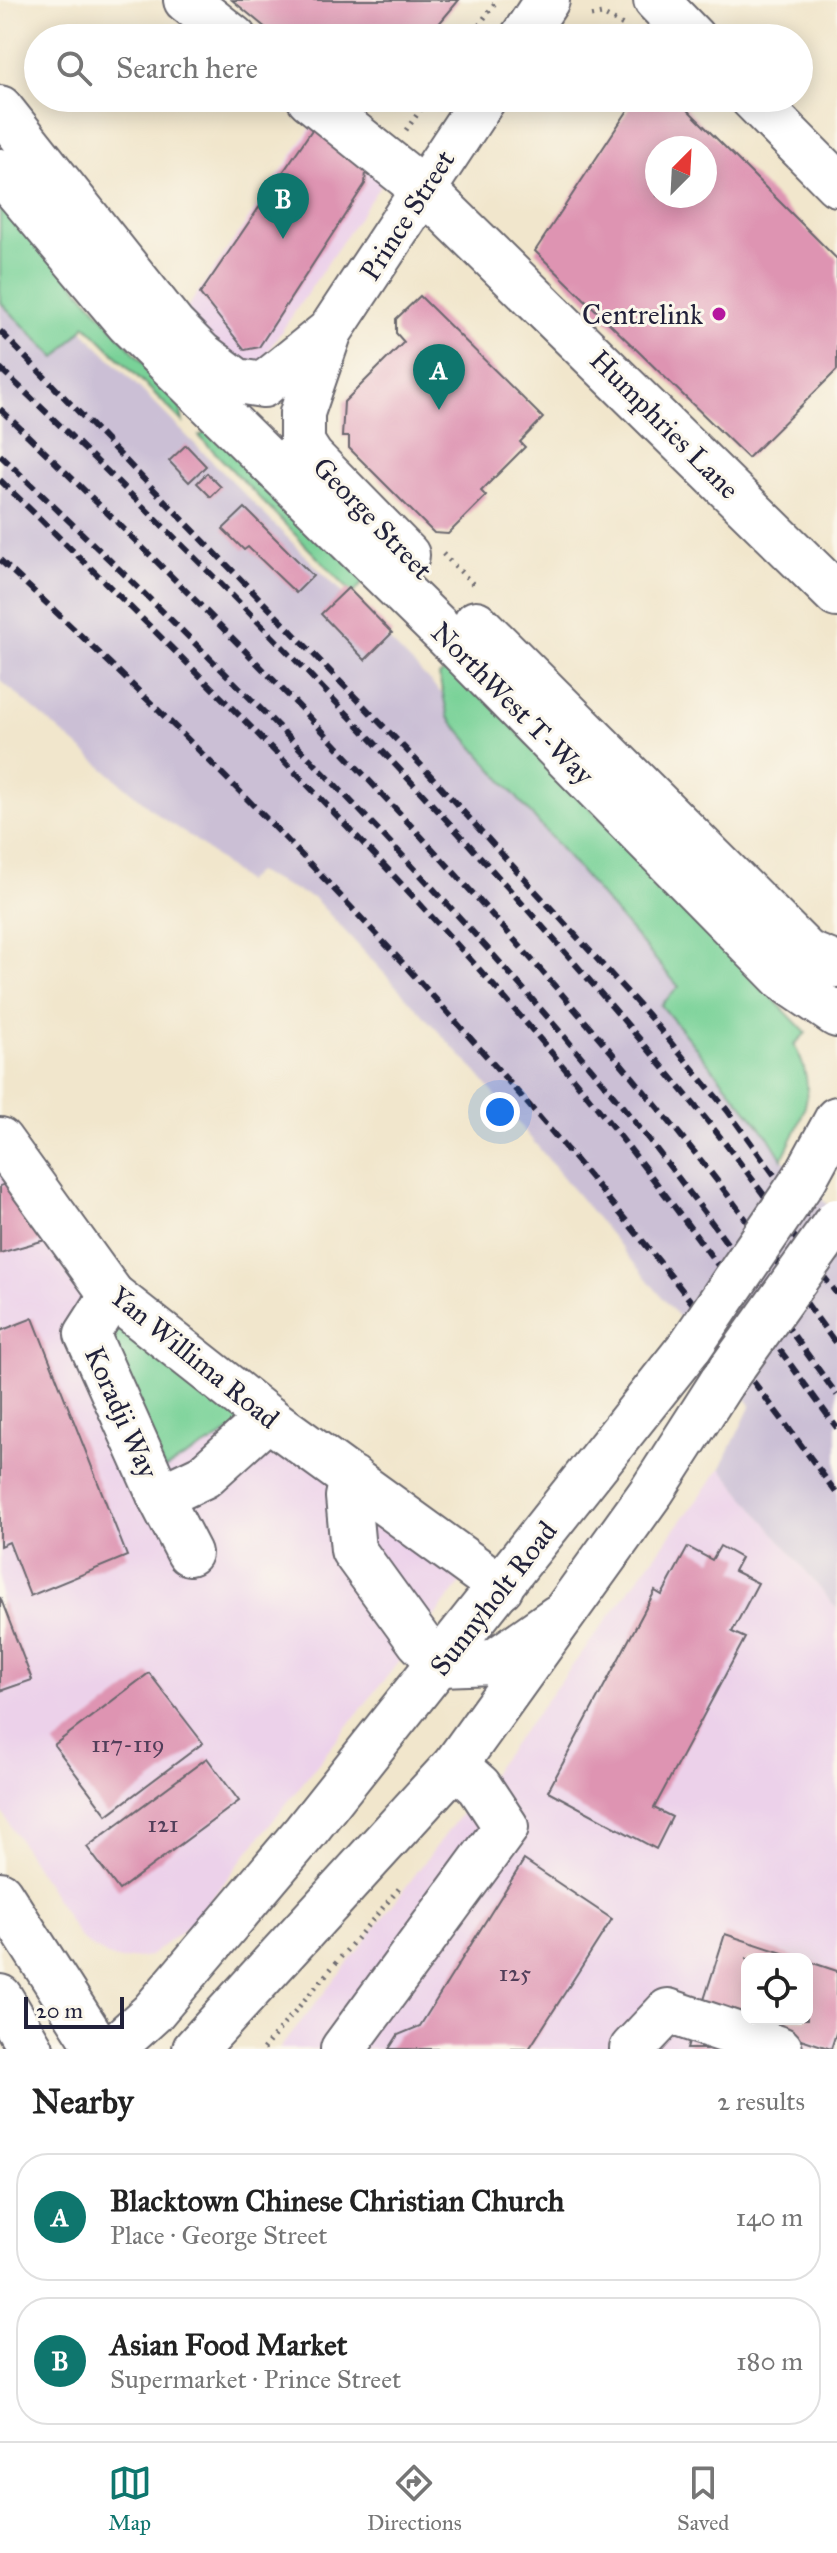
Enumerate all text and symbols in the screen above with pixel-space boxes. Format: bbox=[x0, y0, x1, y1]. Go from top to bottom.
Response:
search box bbox=[24, 24, 813, 112]
icon: search bbox=[52, 46, 96, 90]
text: Search here bbox=[116, 50, 258, 86]
north arrow bbox=[645, 136, 717, 208]
street label: Prince Street bbox=[352, 143, 463, 287]
pin: B bbox=[257, 173, 309, 239]
place label: Centrelink bbox=[582, 297, 703, 332]
marker: Centrelink bbox=[710, 305, 728, 323]
street label: Humphries Lane bbox=[583, 342, 747, 506]
pin: A bbox=[413, 344, 465, 410]
street label: George Street bbox=[305, 450, 440, 587]
street label: NorthWest T-Way bbox=[424, 615, 602, 793]
your location bbox=[480, 1092, 520, 1132]
street label: Yan Willima Road bbox=[103, 1279, 286, 1436]
street label: Koradji Way bbox=[77, 1341, 166, 1484]
street label: Sunnyholt Road bbox=[422, 1514, 565, 1683]
house number: 117-119 bbox=[91, 1729, 165, 1759]
house number: 121 bbox=[148, 1809, 178, 1839]
map controls bbox=[741, 1953, 813, 2025]
button: locate bbox=[741, 1953, 813, 2025]
house number: 125 bbox=[499, 1958, 531, 1988]
scale bar bbox=[24, 1993, 124, 2029]
text: 20 m bbox=[36, 1997, 83, 2024]
text: Nearby bbox=[32, 2081, 134, 2122]
text: 2 results bbox=[717, 2085, 805, 2117]
text: Blacktown Chinese Christian Church bbox=[110, 2183, 564, 2219]
text: A bbox=[51, 2201, 69, 2233]
text: 140 m bbox=[736, 2201, 803, 2233]
text: Place · George Street bbox=[110, 2219, 328, 2251]
text: Asian Food Market bbox=[110, 2327, 347, 2363]
text: B bbox=[51, 2345, 69, 2377]
text: 180 m bbox=[736, 2345, 803, 2377]
text: Supermarket · Prince Street bbox=[110, 2363, 401, 2395]
tab: Map bbox=[108, 2461, 152, 2536]
tab: Directions bbox=[367, 2461, 462, 2536]
tab: Saved bbox=[677, 2461, 729, 2536]

